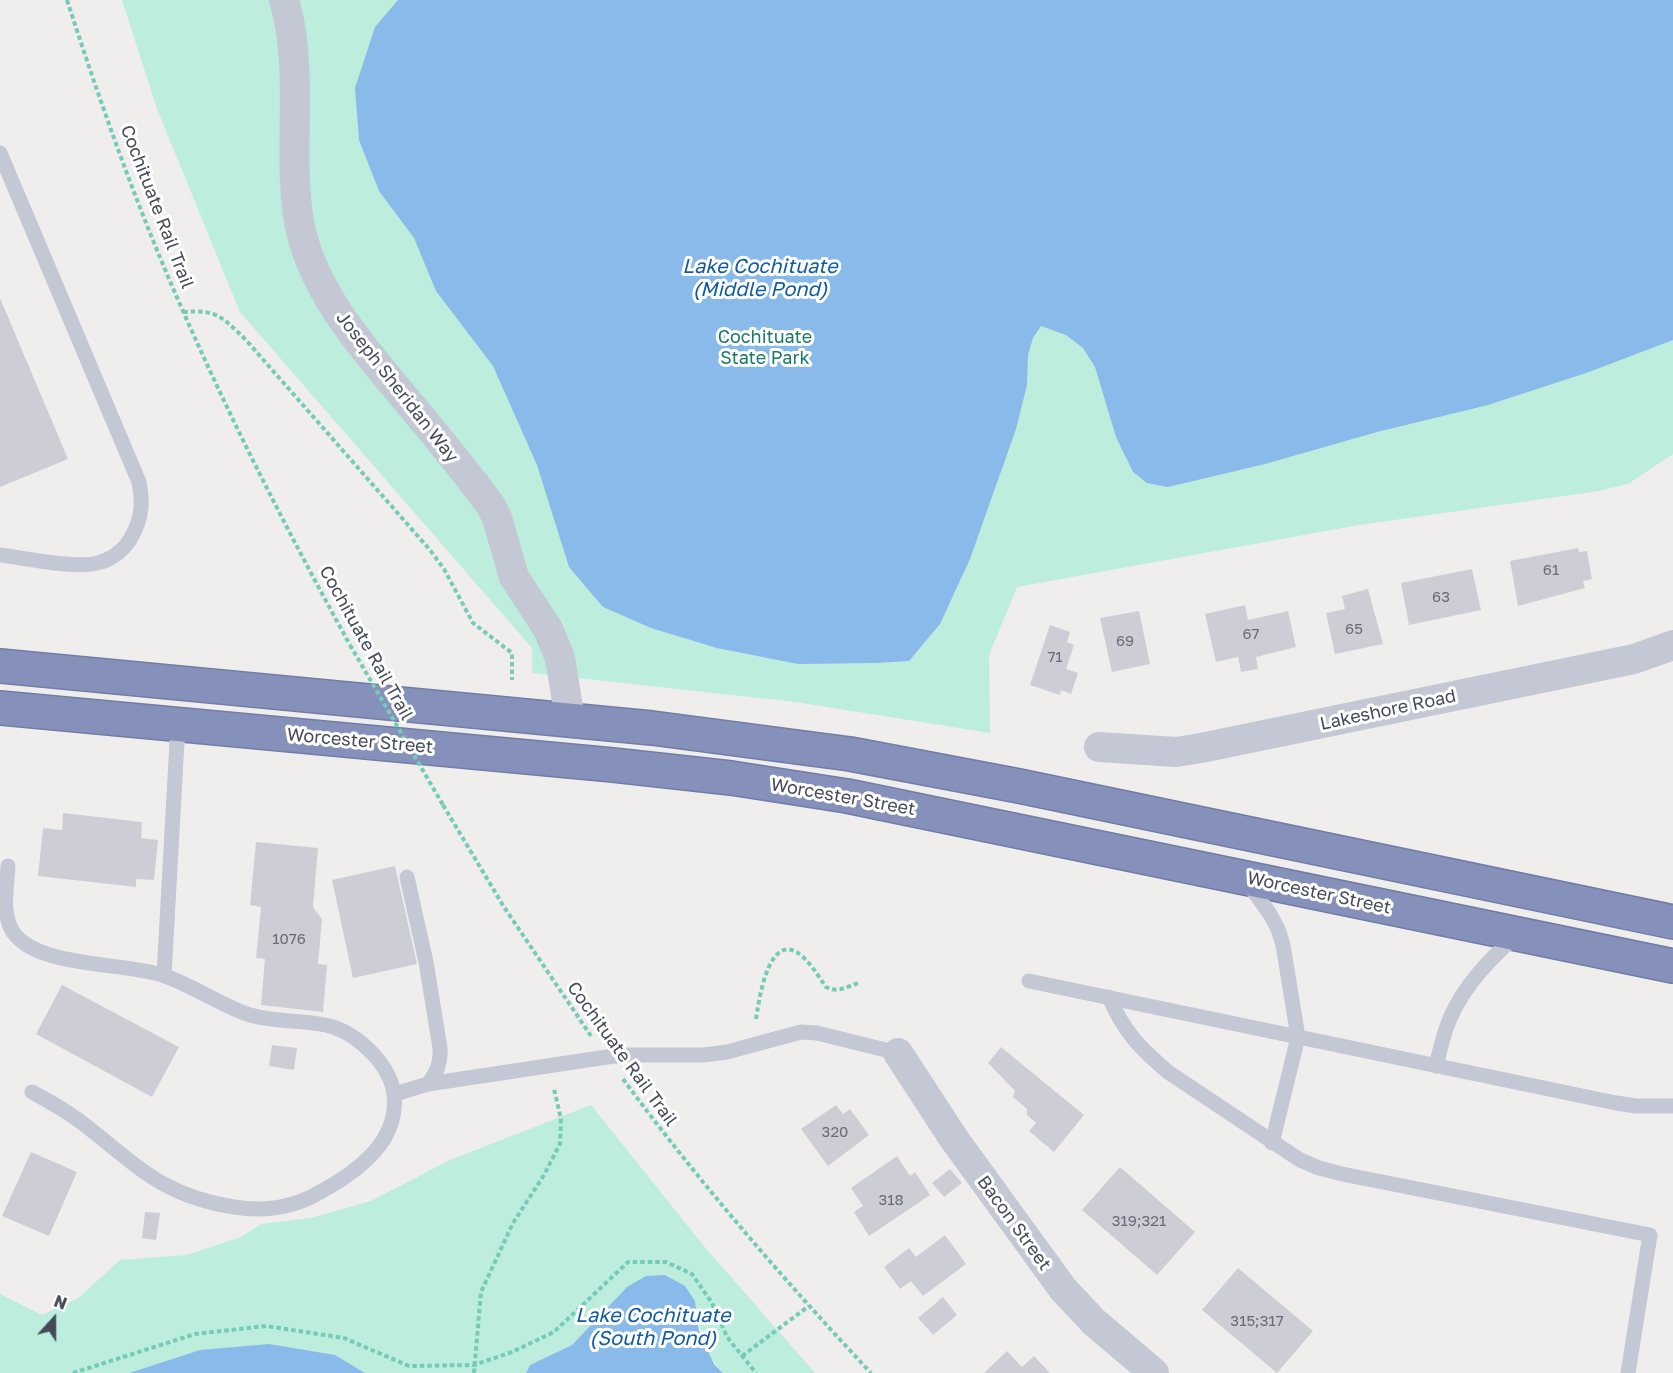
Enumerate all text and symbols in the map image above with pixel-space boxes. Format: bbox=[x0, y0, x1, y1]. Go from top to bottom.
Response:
street label: Cochituate Rail Trail bbox=[116, 122, 198, 292]
water label: Lake Cochituate (Middle Pond) bbox=[682, 255, 838, 302]
street label: Joseph Sheridan Way bbox=[331, 307, 463, 467]
park label: Cochituate State Park bbox=[718, 326, 812, 368]
house number: 61 bbox=[1543, 561, 1559, 579]
street label: Cochituate Rail Trail bbox=[315, 562, 417, 724]
house number: 63 bbox=[1432, 588, 1450, 606]
house number: 65 bbox=[1345, 620, 1363, 638]
house number: 67 bbox=[1242, 625, 1260, 643]
house number: 69 bbox=[1116, 632, 1134, 650]
house number: 71 bbox=[1047, 648, 1063, 666]
street label: Lakeshore Road bbox=[1318, 685, 1458, 735]
street label: Worcester Street bbox=[286, 724, 434, 758]
street label: Worcester Street bbox=[769, 774, 917, 820]
street label: Worcester Street bbox=[1245, 867, 1393, 919]
house number: 1076 bbox=[272, 930, 306, 948]
street label: Cochituate Rail Trail bbox=[562, 978, 682, 1130]
house number: 320 bbox=[822, 1123, 848, 1141]
street label: Bacon Street bbox=[972, 1171, 1056, 1275]
house number: 318 bbox=[878, 1191, 904, 1209]
house number: 319;321 bbox=[1112, 1212, 1166, 1230]
north arrow bbox=[24, 1289, 84, 1349]
text: N bbox=[51, 1291, 70, 1314]
water label: Lake Cochituate (South Pond) bbox=[575, 1304, 731, 1351]
house number: 315;317 bbox=[1230, 1312, 1284, 1330]

